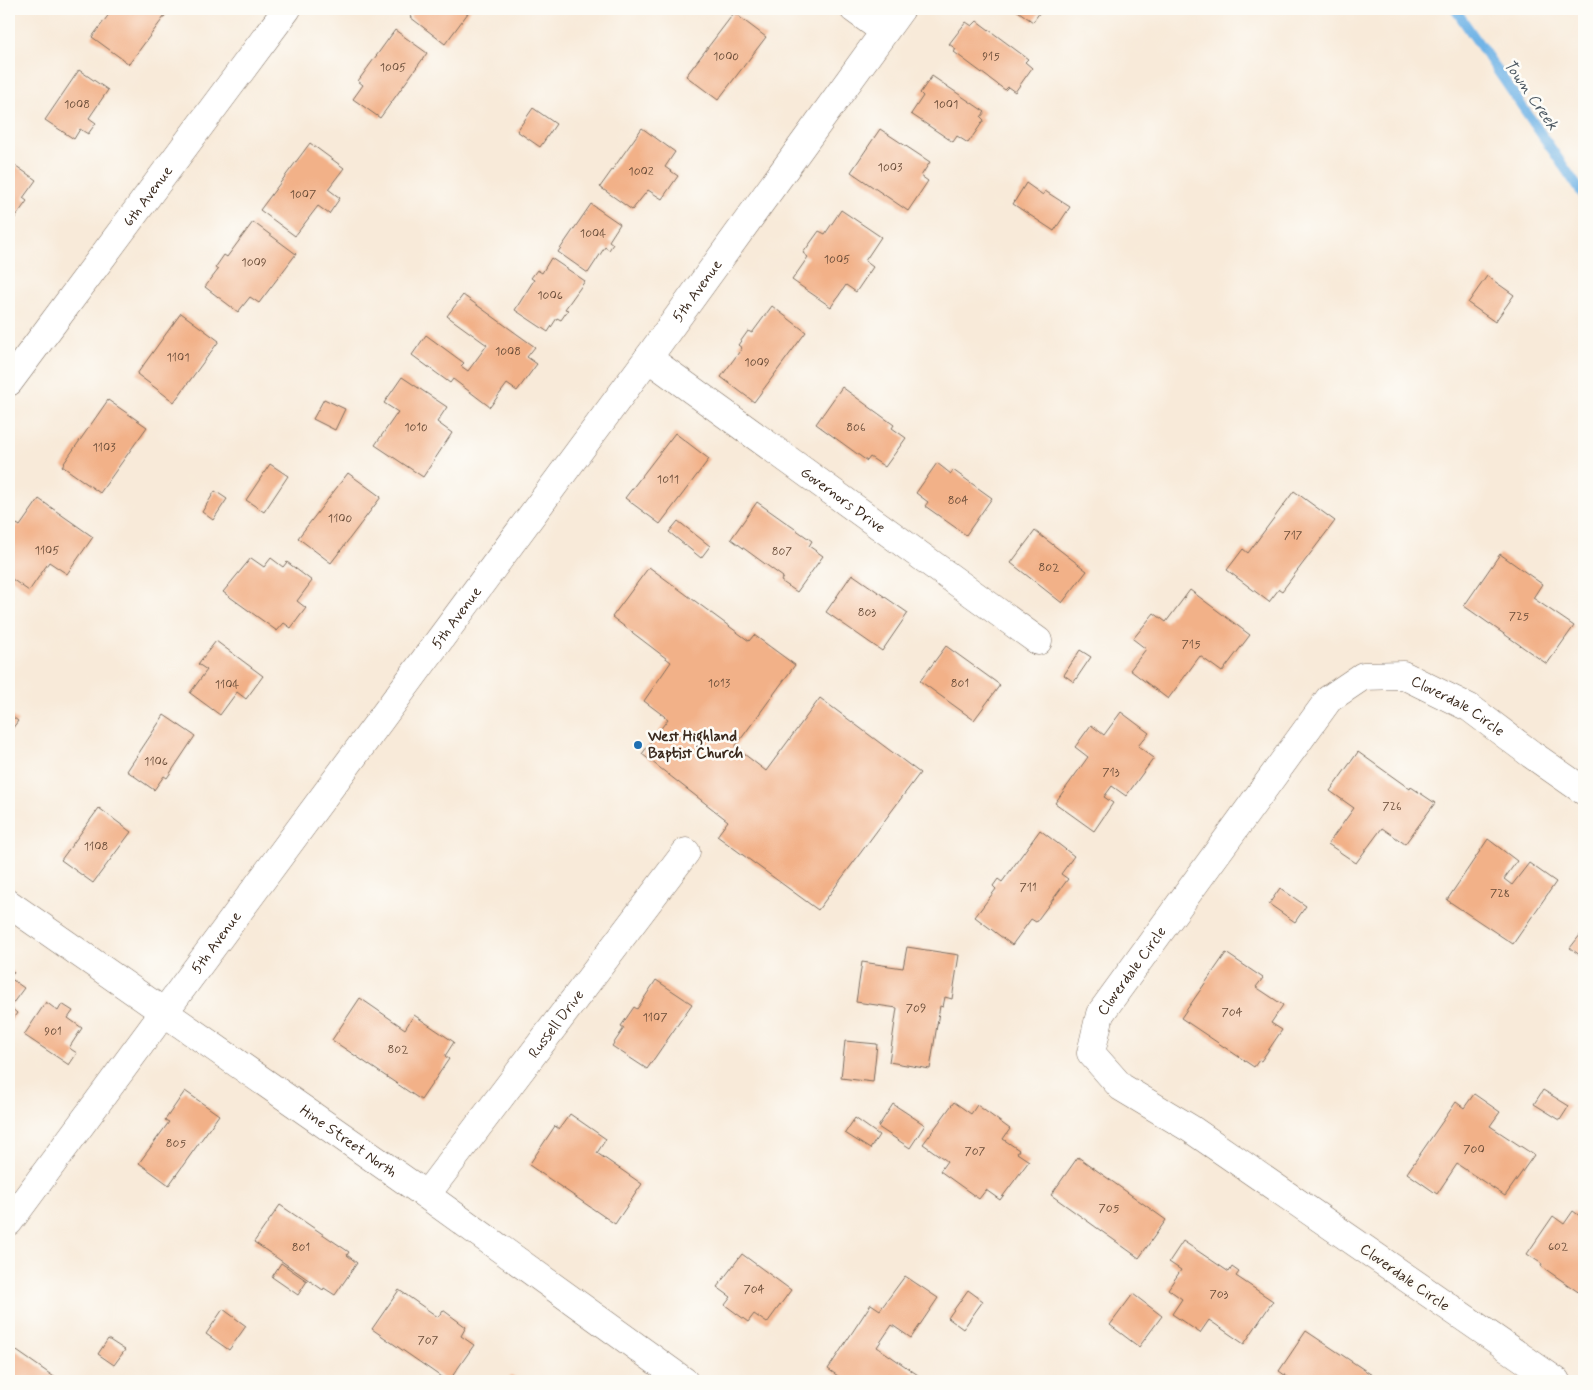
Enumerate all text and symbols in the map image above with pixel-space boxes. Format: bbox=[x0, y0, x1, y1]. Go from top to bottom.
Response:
house number: 1000 bbox=[713, 49, 739, 65]
house number: 915 bbox=[982, 49, 1000, 65]
water label: Town Creek bbox=[1499, 55, 1563, 134]
house number: 1005 bbox=[380, 60, 406, 76]
house number: 1008 bbox=[64, 97, 90, 113]
house number: 1001 bbox=[934, 97, 958, 113]
house number: 1003 bbox=[878, 160, 903, 176]
street label: 6th Avenue bbox=[119, 162, 178, 231]
house number: 1002 bbox=[628, 164, 654, 180]
house number: 1007 bbox=[290, 187, 316, 203]
house number: 1004 bbox=[580, 226, 606, 242]
house number: 1005 bbox=[824, 252, 850, 268]
house number: 1009 bbox=[241, 255, 267, 271]
street label: 5th Avenue bbox=[668, 256, 727, 326]
house number: 1006 bbox=[537, 288, 563, 304]
house number: 1008 bbox=[495, 344, 521, 360]
house number: 1101 bbox=[166, 350, 190, 366]
house number: 1009 bbox=[744, 355, 770, 371]
house number: 1010 bbox=[404, 420, 428, 436]
house number: 806 bbox=[846, 420, 866, 436]
house number: 1103 bbox=[92, 440, 116, 456]
street label: Governors Drive bbox=[796, 463, 889, 538]
house number: 1011 bbox=[657, 472, 679, 488]
house number: 804 bbox=[948, 493, 968, 509]
house number: 1100 bbox=[328, 511, 353, 527]
house number: 717 bbox=[1283, 528, 1303, 544]
house number: 1105 bbox=[35, 543, 59, 559]
house number: 807 bbox=[772, 544, 792, 560]
house number: 802 bbox=[1039, 560, 1059, 576]
street label: 5th Avenue bbox=[427, 583, 487, 653]
house number: 803 bbox=[858, 605, 876, 621]
house number: 725 bbox=[1509, 609, 1529, 625]
house number: 715 bbox=[1181, 637, 1201, 653]
street label: Cloverdale Circle bbox=[1407, 671, 1508, 742]
house number: 1013 bbox=[708, 676, 731, 692]
house number: 801 bbox=[951, 676, 969, 692]
house number: 1104 bbox=[215, 677, 239, 693]
place label: West Highland Baptist Church bbox=[647, 727, 744, 764]
marker: West Highland Baptist Church bbox=[632, 739, 644, 751]
house number: 1106 bbox=[144, 754, 168, 770]
house number: 713 bbox=[1102, 765, 1120, 781]
house number: 726 bbox=[1382, 799, 1402, 815]
house number: 1108 bbox=[84, 839, 108, 855]
house number: 711 bbox=[1019, 880, 1037, 896]
house number: 728 bbox=[1490, 886, 1510, 902]
street label: 5th Avenue bbox=[187, 908, 246, 978]
street label: Cloverdale Circle bbox=[1093, 923, 1172, 1020]
street label: Russell Drive bbox=[524, 986, 589, 1063]
house number: 709 bbox=[906, 1001, 926, 1017]
house number: 704 bbox=[1221, 1005, 1243, 1021]
house number: 1107 bbox=[642, 1010, 668, 1026]
house number: 901 bbox=[44, 1024, 62, 1040]
house number: 802 bbox=[388, 1042, 408, 1058]
street label: Hine Street North bbox=[295, 1101, 401, 1183]
house number: 805 bbox=[166, 1136, 186, 1152]
house number: 700 bbox=[1463, 1142, 1485, 1158]
house number: 707 bbox=[965, 1144, 986, 1160]
house number: 705 bbox=[1099, 1201, 1120, 1217]
street label: Cloverdale Circle bbox=[1355, 1239, 1454, 1316]
house number: 602 bbox=[1548, 1239, 1568, 1255]
house number: 801 bbox=[292, 1240, 310, 1256]
house number: 704 bbox=[743, 1282, 765, 1298]
house number: 703 bbox=[1209, 1287, 1229, 1303]
house number: 707 bbox=[418, 1333, 439, 1349]

